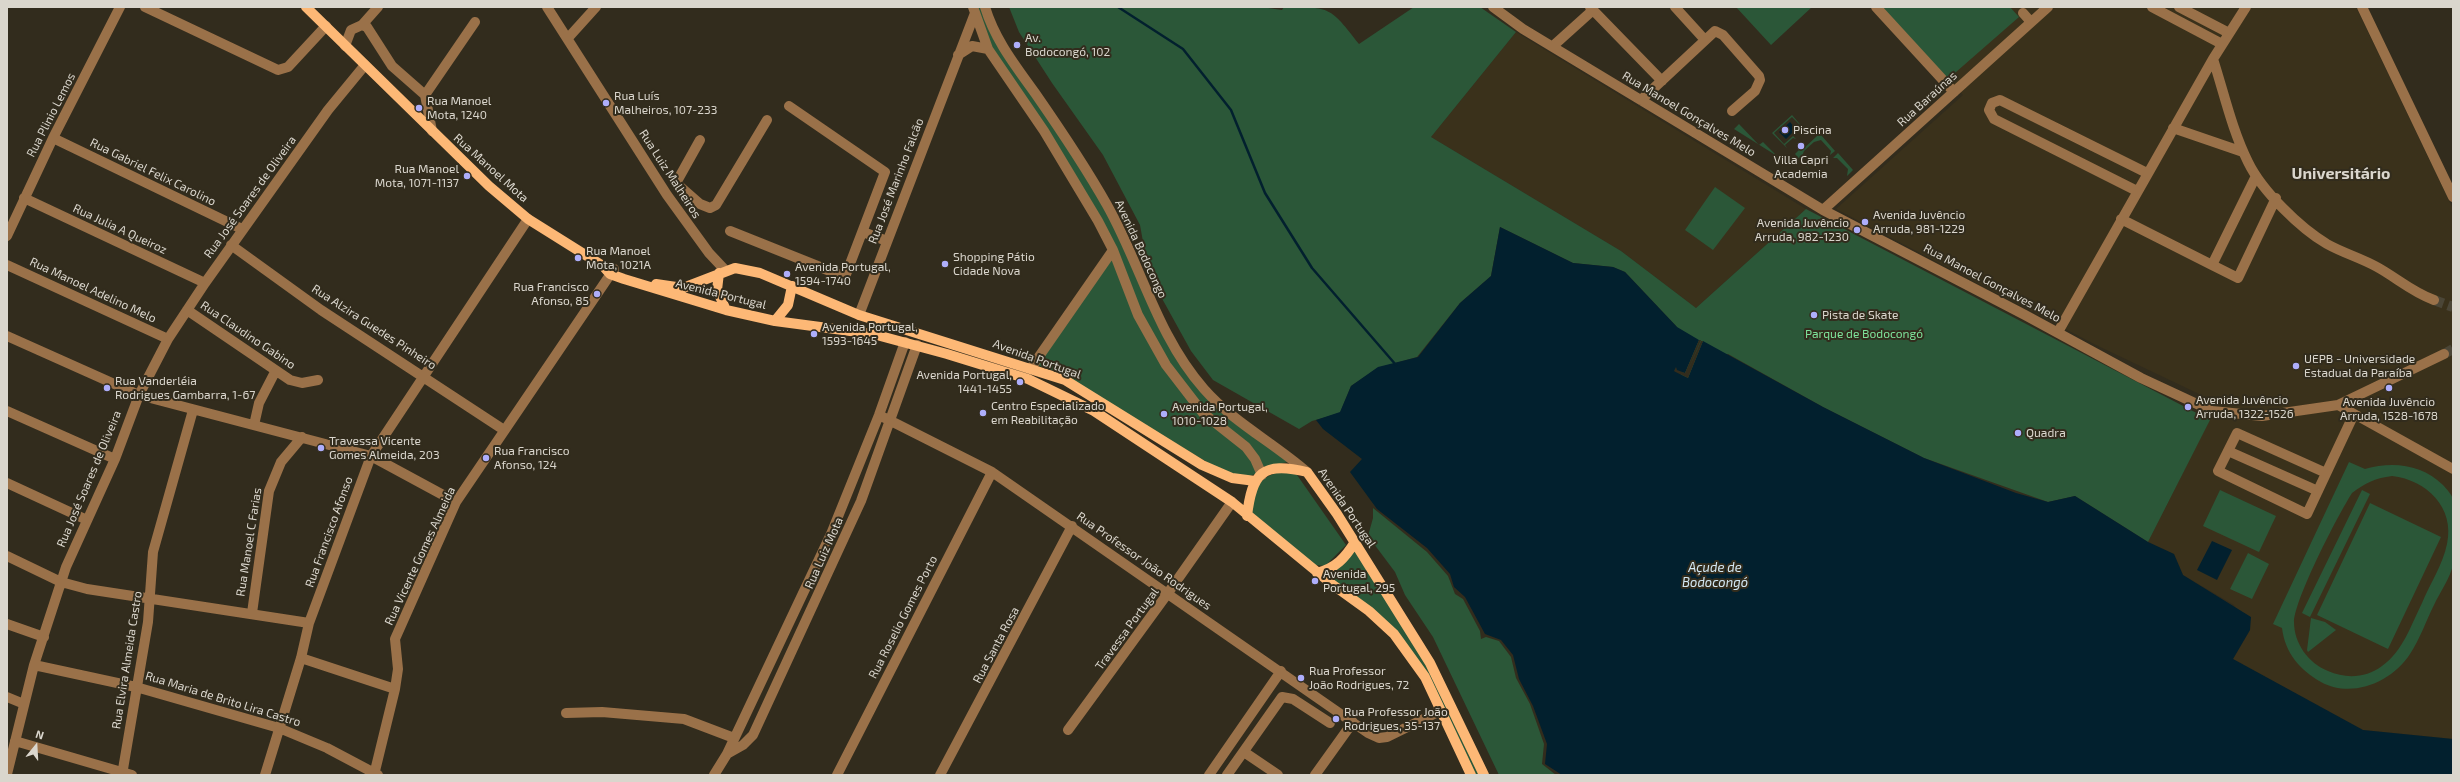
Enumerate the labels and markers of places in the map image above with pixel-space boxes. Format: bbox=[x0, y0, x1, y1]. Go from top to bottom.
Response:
place label: Av. Bodocongó, 102 bbox=[1025, 31, 1110, 59]
marker: Av. Bodocongó, 102 bbox=[1012, 40, 1022, 50]
place label: Rua Luís Malheiros, 107-233 bbox=[614, 89, 717, 117]
place label: Rua Manoel Mota, 1240 bbox=[427, 94, 491, 122]
marker: Rua Luís Malheiros, 107-233 bbox=[601, 98, 611, 108]
marker: Rua Manoel Mota, 1240 bbox=[414, 103, 424, 113]
place label: Piscina bbox=[1793, 123, 1832, 137]
marker: Piscina bbox=[1780, 125, 1790, 135]
marker: Villa Capri Academia bbox=[1796, 141, 1806, 151]
place label: Villa Capri Academia bbox=[1774, 153, 1828, 181]
place label: Rua Manoel Mota, 1071-1137 bbox=[375, 162, 459, 190]
marker: Rua Manoel Mota, 1071-1137 bbox=[462, 171, 472, 181]
place label: Avenida Juvêncio Arruda, 981-1229 bbox=[1873, 208, 1965, 236]
place label: Avenida Juvêncio Arruda, 982-1230 bbox=[1755, 216, 1849, 244]
marker: Avenida Juvêncio Arruda, 981-1229 bbox=[1860, 217, 1870, 227]
marker: Avenida Juvêncio Arruda, 982-1230 bbox=[1852, 225, 1862, 235]
place label: Rua Manoel Mota, 1021A bbox=[586, 244, 651, 272]
place label: Shopping Pátio Cidade Nova bbox=[953, 250, 1035, 278]
marker: Rua Manoel Mota, 1021A bbox=[573, 253, 583, 263]
marker: Shopping Pátio Cidade Nova bbox=[940, 259, 950, 269]
place label: Avenida Portugal, 1594-1740 bbox=[795, 260, 891, 288]
marker: Avenida Portugal, 1594-1740 bbox=[782, 269, 792, 279]
place label: Rua Francisco Afonso, 85 bbox=[513, 280, 589, 308]
marker: Rua Francisco Afonso, 85 bbox=[592, 289, 602, 299]
place label: Pista de Skate bbox=[1822, 308, 1898, 322]
marker: Pista de Skate bbox=[1809, 310, 1819, 320]
place label: Avenida Portugal, 1593-1645 bbox=[822, 320, 918, 348]
marker: Avenida Portugal, 1593-1645 bbox=[809, 329, 819, 339]
place label: UEPB - Universidade Estadual da Paraíba bbox=[2304, 352, 2415, 380]
marker: UEPB - Universidade Estadual da Paraíba bbox=[2291, 361, 2301, 371]
place label: Avenida Portugal, 1441-1455 bbox=[916, 368, 1012, 396]
place label: Rua Vanderléia Rodrigues Gambarra, 1-67 bbox=[115, 374, 255, 402]
marker: Avenida Portugal, 1441-1455 bbox=[1015, 377, 1025, 387]
marker: Rua Vanderléia Rodrigues Gambarra, 1-67 bbox=[102, 383, 112, 393]
marker: Avenida Juvêncio Arruda, 1528-1678 bbox=[2384, 383, 2394, 393]
place label: Avenida Juvêncio Arruda, 1322-1526 bbox=[2196, 393, 2294, 421]
place label: Avenida Juvêncio Arruda, 1528-1678 bbox=[2340, 395, 2438, 423]
place label: Centro Especializado em Reabilitação bbox=[991, 399, 1105, 427]
place label: Avenida Portugal, 1010-1028 bbox=[1172, 400, 1268, 428]
marker: Avenida Juvêncio Arruda, 1322-1526 bbox=[2183, 402, 2193, 412]
marker: Centro Especializado em Reabilitação bbox=[978, 408, 988, 418]
marker: Avenida Portugal, 1010-1028 bbox=[1159, 409, 1169, 419]
place label: Quadra bbox=[2026, 426, 2066, 440]
marker: Quadra bbox=[2013, 428, 2023, 438]
place label: Travessa Vicente Gomes Almeida, 203 bbox=[329, 434, 440, 462]
marker: Travessa Vicente Gomes Almeida, 203 bbox=[316, 443, 326, 453]
place label: Rua Francisco Afonso, 124 bbox=[494, 444, 570, 472]
marker: Rua Francisco Afonso, 124 bbox=[481, 453, 491, 463]
place label: Avenida Portugal, 295 bbox=[1323, 567, 1395, 595]
marker: Avenida Portugal, 295 bbox=[1310, 576, 1320, 586]
place label: Rua Professor João Rodrigues, 72 bbox=[1309, 664, 1409, 692]
marker: Rua Professor João Rodrigues, 72 bbox=[1296, 673, 1306, 683]
place label: Rua Professor João Rodrigues, 35-137 bbox=[1344, 705, 1448, 733]
marker: Rua Professor João Rodrigues, 35-137 bbox=[1331, 714, 1341, 724]

